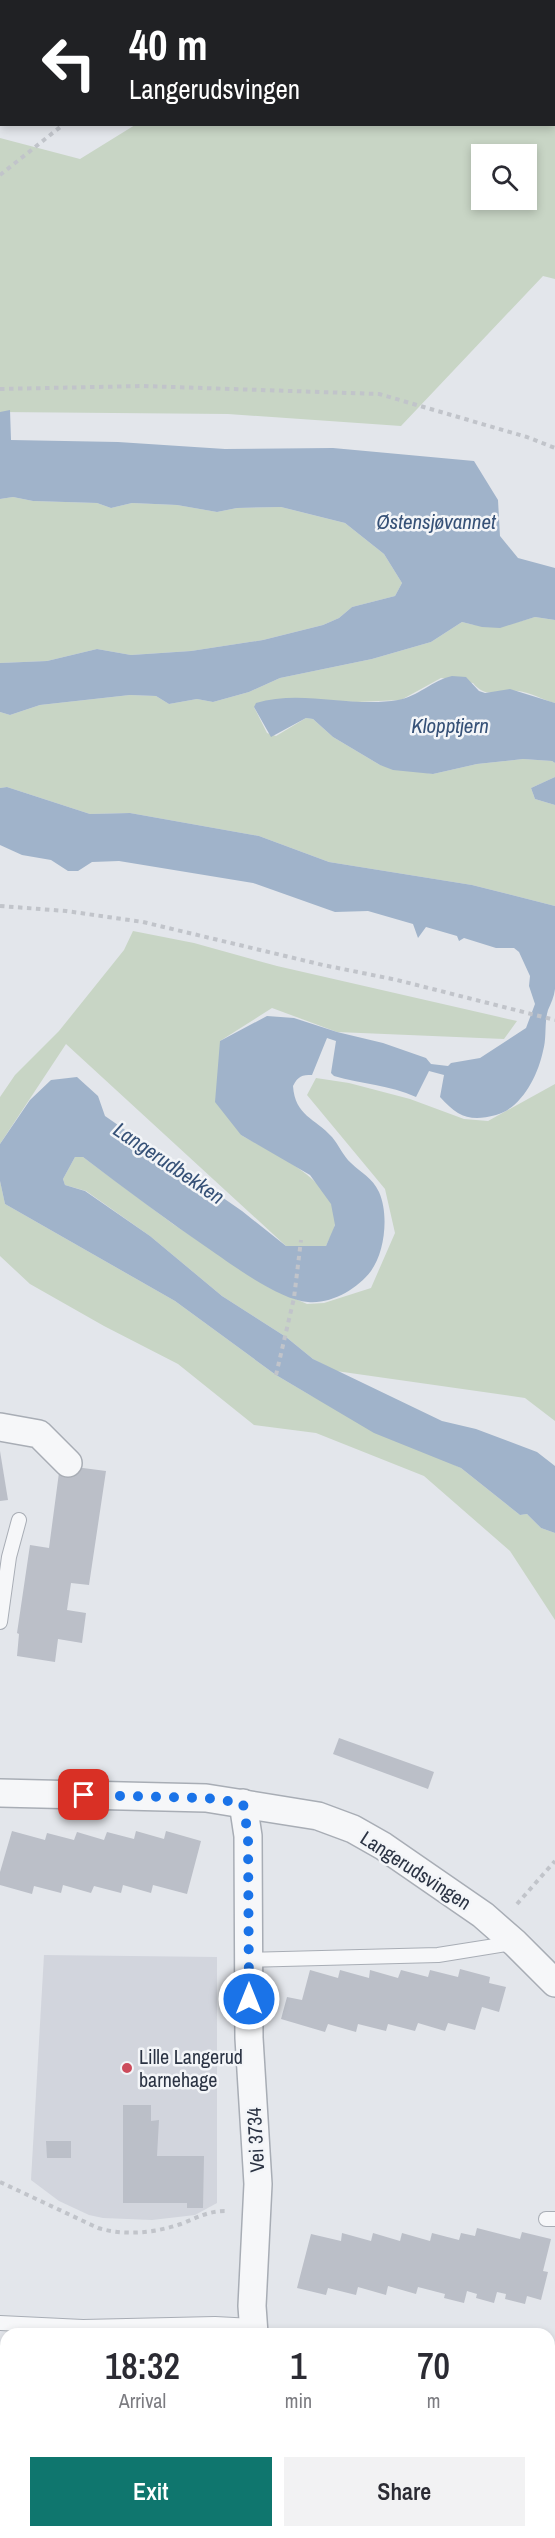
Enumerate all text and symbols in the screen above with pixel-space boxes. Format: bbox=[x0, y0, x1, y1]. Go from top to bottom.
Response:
text: 40 m bbox=[129, 17, 208, 73]
icon: left bbox=[30, 24, 108, 102]
text: Langerudsvingen bbox=[129, 71, 300, 107]
map controls bbox=[471, 144, 537, 210]
button: search bbox=[471, 144, 537, 210]
water label: Østensjøvannet bbox=[376, 507, 497, 536]
water label: Klopptjern bbox=[411, 711, 489, 740]
water label: Langerudbekken bbox=[108, 1115, 230, 1211]
pin bbox=[58, 1769, 109, 1820]
icon: arrive bbox=[67, 1778, 100, 1811]
street label: Langerudsvingen bbox=[355, 1824, 477, 1916]
position arrow bbox=[217, 1967, 281, 2031]
place label: Lille Langerud barnehage bbox=[139, 2043, 243, 2093]
marker: Lille Langerud barnehage bbox=[120, 2061, 134, 2075]
street label: Vei 3734 bbox=[240, 2107, 270, 2173]
text: 18:32 bbox=[105, 2342, 180, 2390]
text: 1 bbox=[290, 2342, 307, 2390]
text: 70 bbox=[417, 2342, 450, 2390]
text: Arrival bbox=[119, 2387, 166, 2414]
text: min bbox=[285, 2387, 312, 2414]
text: m bbox=[427, 2387, 440, 2414]
button: Exit bbox=[30, 2457, 272, 2526]
button: Share bbox=[284, 2457, 525, 2526]

